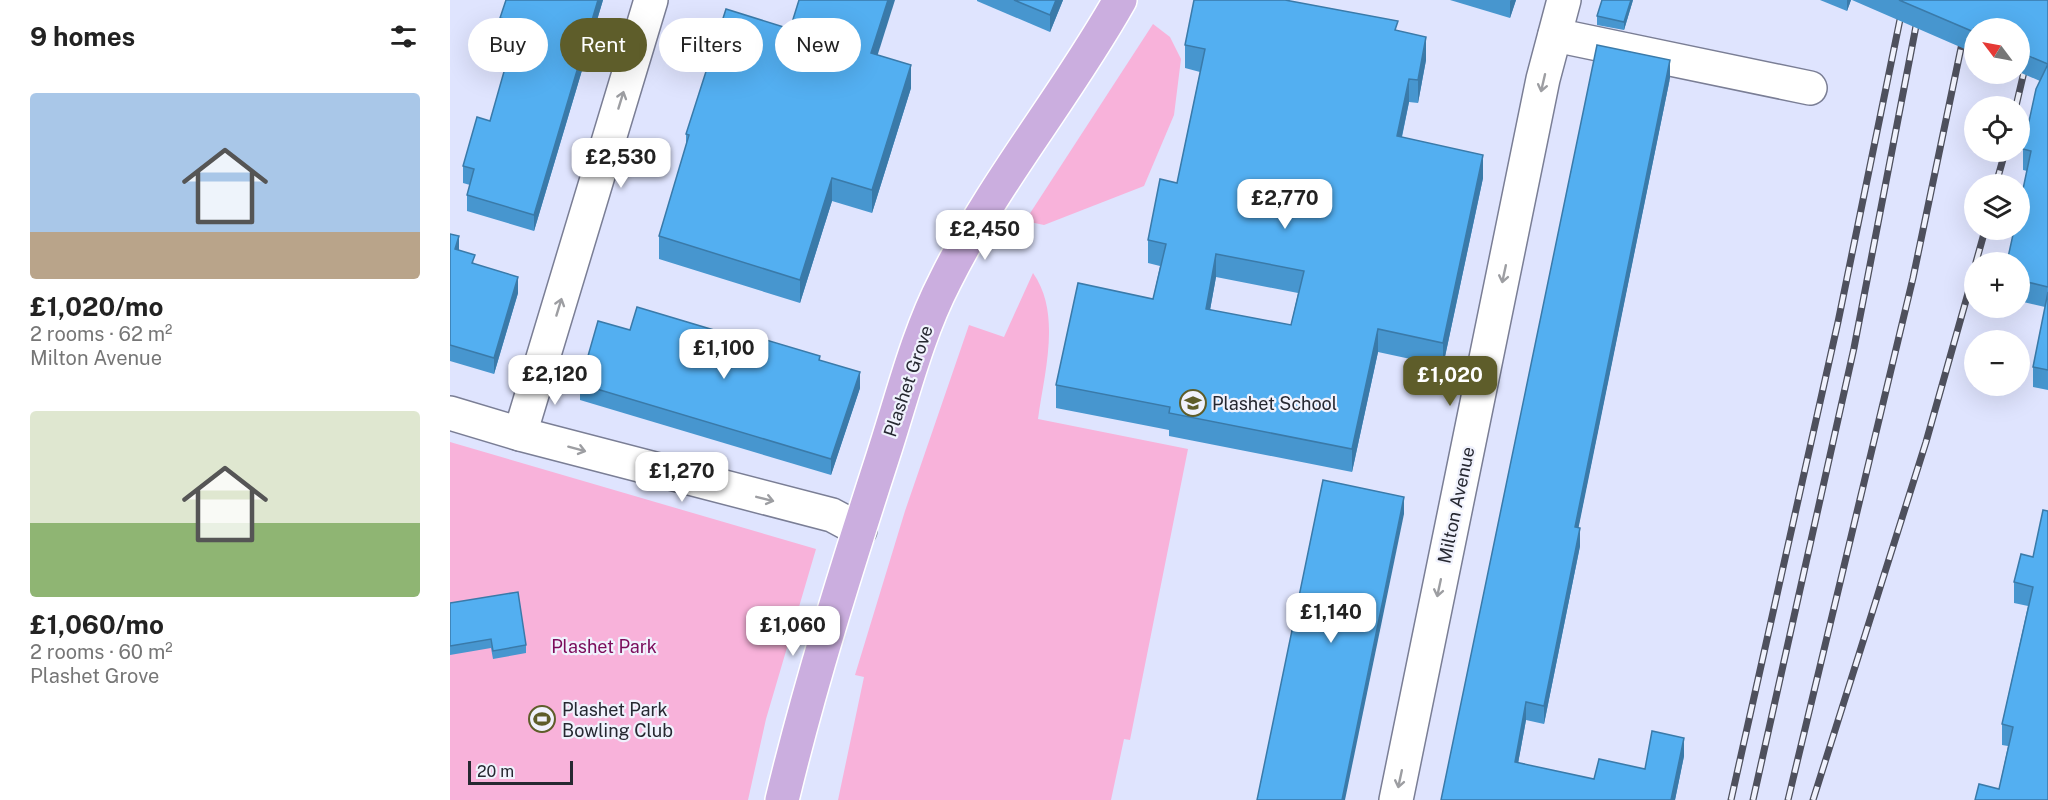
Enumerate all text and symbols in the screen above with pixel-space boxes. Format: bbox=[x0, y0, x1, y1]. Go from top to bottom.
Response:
chip: Buy bbox=[468, 18, 548, 72]
chip: Rent bbox=[560, 18, 647, 72]
chip: Filters bbox=[659, 18, 763, 72]
chip: New bbox=[775, 18, 861, 72]
north arrow bbox=[1964, 18, 2030, 84]
map controls bbox=[1964, 18, 2030, 396]
icon: filters bbox=[387, 20, 420, 53]
text: 9 homes bbox=[30, 21, 135, 52]
one-way arrow bbox=[1537, 73, 1548, 92]
one-way arrow bbox=[616, 91, 627, 110]
button: locate bbox=[1964, 96, 2030, 162]
icon: home bbox=[171, 132, 279, 240]
pin: £2,530 bbox=[572, 138, 670, 189]
text: £2,530 bbox=[586, 145, 656, 169]
button: layers bbox=[1964, 174, 2030, 240]
pin: £2,770 bbox=[1236, 179, 1334, 230]
text: £2,770 bbox=[1251, 186, 1319, 210]
pin: £2,450 bbox=[936, 210, 1034, 261]
text: £2,450 bbox=[950, 217, 1020, 241]
button: + bbox=[1964, 252, 2030, 318]
one-way arrow bbox=[1497, 264, 1509, 283]
text: £1,020/mo bbox=[30, 291, 163, 322]
one-way arrow bbox=[554, 298, 565, 317]
text: 2 rooms · 62 m² bbox=[30, 322, 172, 346]
street label: Plashet Grove bbox=[879, 322, 937, 440]
pin: £1,100 bbox=[675, 329, 773, 380]
button: − bbox=[1964, 330, 2030, 396]
text: £1,100 bbox=[693, 336, 755, 360]
text: Milton Avenue bbox=[30, 346, 162, 370]
pin: £2,120 bbox=[506, 355, 604, 406]
pin: £1,020 bbox=[1401, 356, 1499, 407]
text: £2,120 bbox=[522, 362, 588, 386]
text: £1,020 bbox=[1417, 363, 1483, 387]
school or university icon: Plashet School bbox=[1178, 388, 1208, 418]
place label: Plashet School bbox=[1212, 393, 1337, 414]
one-way arrow bbox=[567, 444, 586, 455]
street label: Milton Avenue bbox=[1433, 445, 1479, 565]
icon: home bbox=[171, 450, 279, 558]
pin: £1,270 bbox=[633, 452, 731, 503]
text: £1,270 bbox=[649, 459, 715, 483]
one-way arrow bbox=[755, 493, 774, 505]
one-way arrow bbox=[1433, 578, 1444, 598]
pin: £1,140 bbox=[1282, 593, 1380, 644]
text: £1,140 bbox=[1300, 600, 1362, 624]
pin: £1,060 bbox=[744, 606, 842, 657]
text: £1,060/mo bbox=[30, 609, 164, 640]
text: £1,060 bbox=[760, 613, 826, 637]
park label: Plashet Park bbox=[551, 636, 657, 657]
text: 2 rooms · 60 m² bbox=[30, 640, 173, 664]
text: Plashet Grove bbox=[30, 664, 159, 688]
place label: Plashet Park Bowling Club bbox=[562, 699, 673, 741]
sports icon: Plashet Park Bowling Club bbox=[527, 704, 557, 734]
scale bar bbox=[468, 758, 573, 786]
text: 20 m bbox=[477, 762, 514, 781]
one-way arrow bbox=[1394, 769, 1405, 789]

